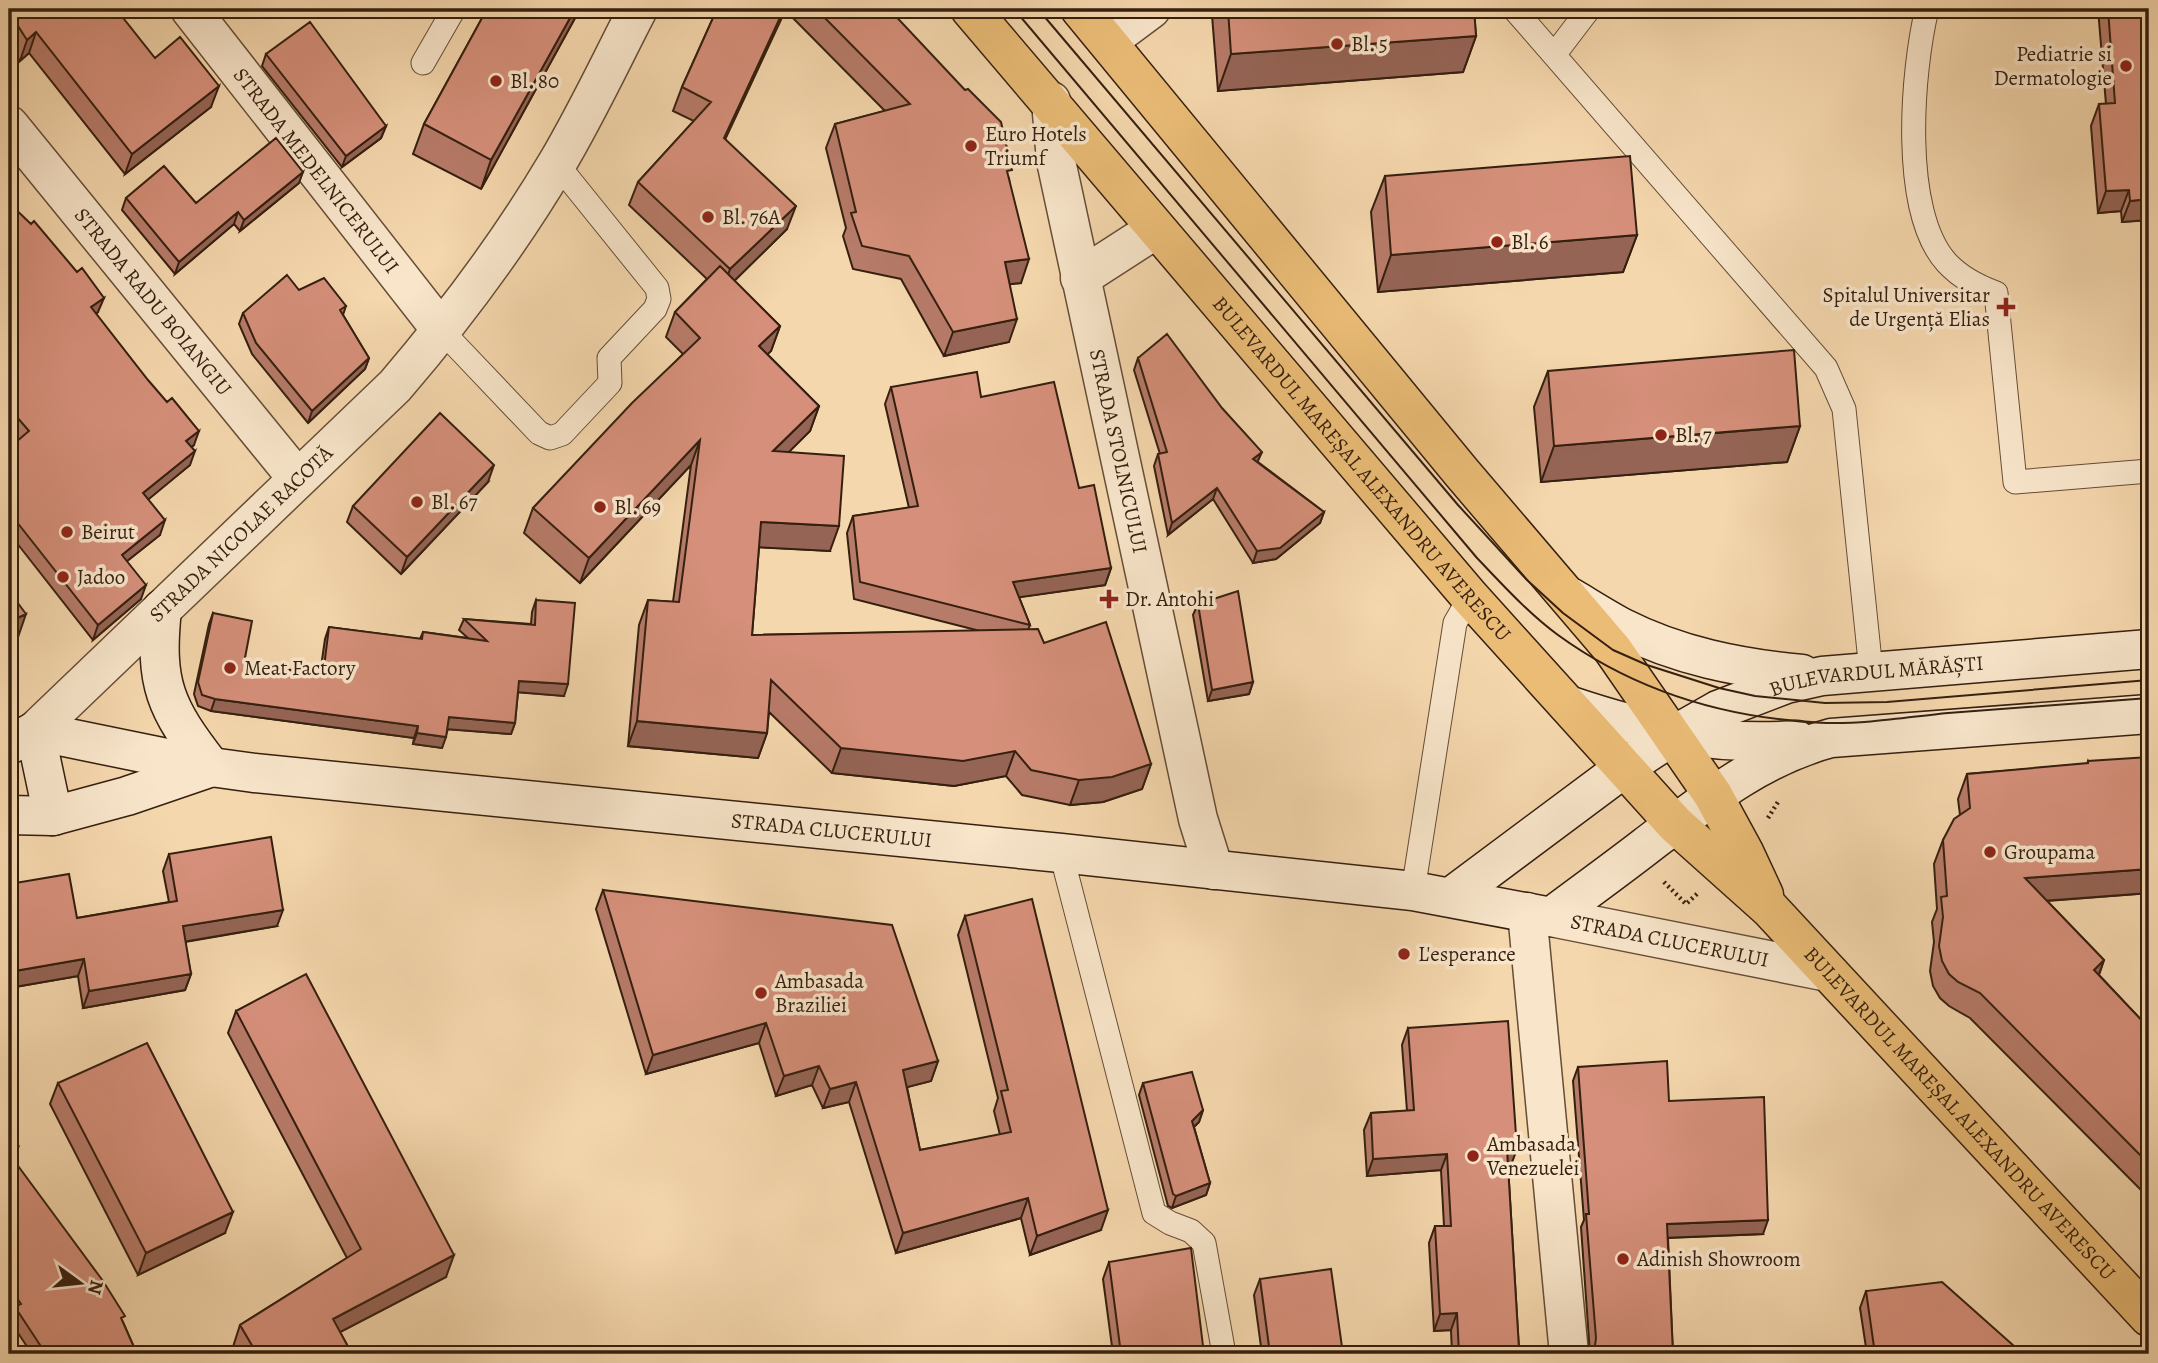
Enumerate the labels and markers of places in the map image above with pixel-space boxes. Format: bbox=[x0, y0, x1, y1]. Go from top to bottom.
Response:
place label: Bl. 5 bbox=[1351, 30, 1388, 58]
marker: Bl. 5 bbox=[1329, 36, 1345, 52]
place label: Pediatrie si Dermatologie bbox=[1994, 40, 2112, 92]
marker: Pediatrie si Dermatologie bbox=[2118, 58, 2134, 74]
place label: Bl. 80 bbox=[510, 67, 559, 95]
marker: Bl. 80 bbox=[488, 73, 504, 89]
place label: Euro Hotels Triumf bbox=[985, 120, 1087, 172]
marker: Euro Hotels Triumf bbox=[963, 138, 979, 154]
place label: Bl. 76A bbox=[722, 203, 781, 231]
marker: Bl. 76A bbox=[700, 209, 716, 225]
place label: Bl. 6 bbox=[1511, 228, 1549, 256]
marker: Bl. 6 bbox=[1489, 234, 1505, 250]
place label: Spitalul Universitar de Urgență Elias bbox=[1822, 281, 1990, 333]
marker: Spitalul Universitar de Urgență Elias bbox=[1996, 297, 2016, 317]
place label: Bl. 7 bbox=[1675, 421, 1712, 449]
marker: Bl. 7 bbox=[1653, 427, 1669, 443]
place label: Bl. 67 bbox=[431, 488, 478, 516]
place label: Bl. 69 bbox=[614, 493, 661, 521]
marker: Bl. 67 bbox=[409, 494, 425, 510]
marker: Bl. 69 bbox=[592, 499, 608, 515]
place label: Beirut bbox=[81, 518, 135, 546]
marker: Beirut bbox=[59, 524, 75, 540]
place label: Jadoo bbox=[77, 563, 125, 591]
marker: Jadoo bbox=[55, 569, 71, 585]
place label: Dr. Antohi bbox=[1125, 585, 1214, 613]
marker: Dr. Antohi bbox=[1099, 589, 1119, 609]
place label: Meat Factory bbox=[244, 654, 356, 682]
marker: Meat Factory bbox=[222, 660, 238, 676]
place label: Groupama bbox=[2004, 838, 2096, 866]
marker: Groupama bbox=[1982, 844, 1998, 860]
place label: L'esperance bbox=[1418, 940, 1516, 968]
marker: L'esperance bbox=[1396, 946, 1412, 962]
place label: Ambasada Braziliei bbox=[774, 967, 864, 1019]
marker: Ambasada Braziliei bbox=[753, 985, 769, 1001]
place label: Ambasada Venezuelei bbox=[1486, 1130, 1580, 1182]
marker: Ambasada Venezuelei bbox=[1465, 1148, 1481, 1164]
place label: Adinish Showroom bbox=[1636, 1245, 1801, 1273]
marker: Adinish Showroom bbox=[1615, 1251, 1631, 1267]

